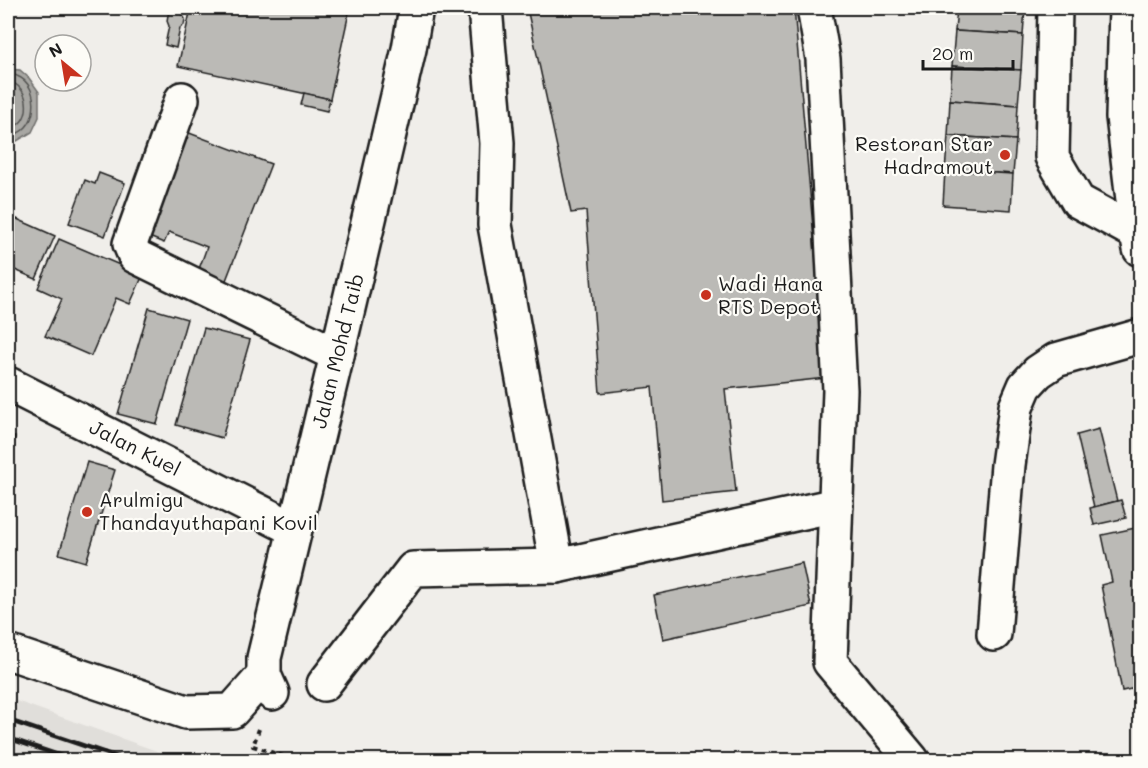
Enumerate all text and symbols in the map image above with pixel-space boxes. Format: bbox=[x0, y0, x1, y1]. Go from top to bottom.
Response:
north arrow bbox=[33, 33, 93, 93]
scale bar bbox=[923, 33, 1013, 71]
text: N bbox=[45, 37, 66, 62]
text: 20 m bbox=[932, 41, 973, 65]
place label: Restoran Star Hadramout bbox=[855, 130, 993, 179]
marker: Restoran Star Hadramout bbox=[998, 148, 1012, 162]
street label: Jalan Mohd Taib bbox=[305, 270, 369, 431]
place label: Wadi Hana RTS Depot bbox=[718, 270, 823, 319]
marker: Wadi Hana RTS Depot bbox=[699, 288, 713, 302]
street label: Jalan Kuel bbox=[85, 413, 185, 481]
place label: Arulmigu Thandayuthapani Kovil bbox=[99, 486, 318, 535]
marker: Arulmigu Thandayuthapani Kovil bbox=[80, 505, 94, 519]

